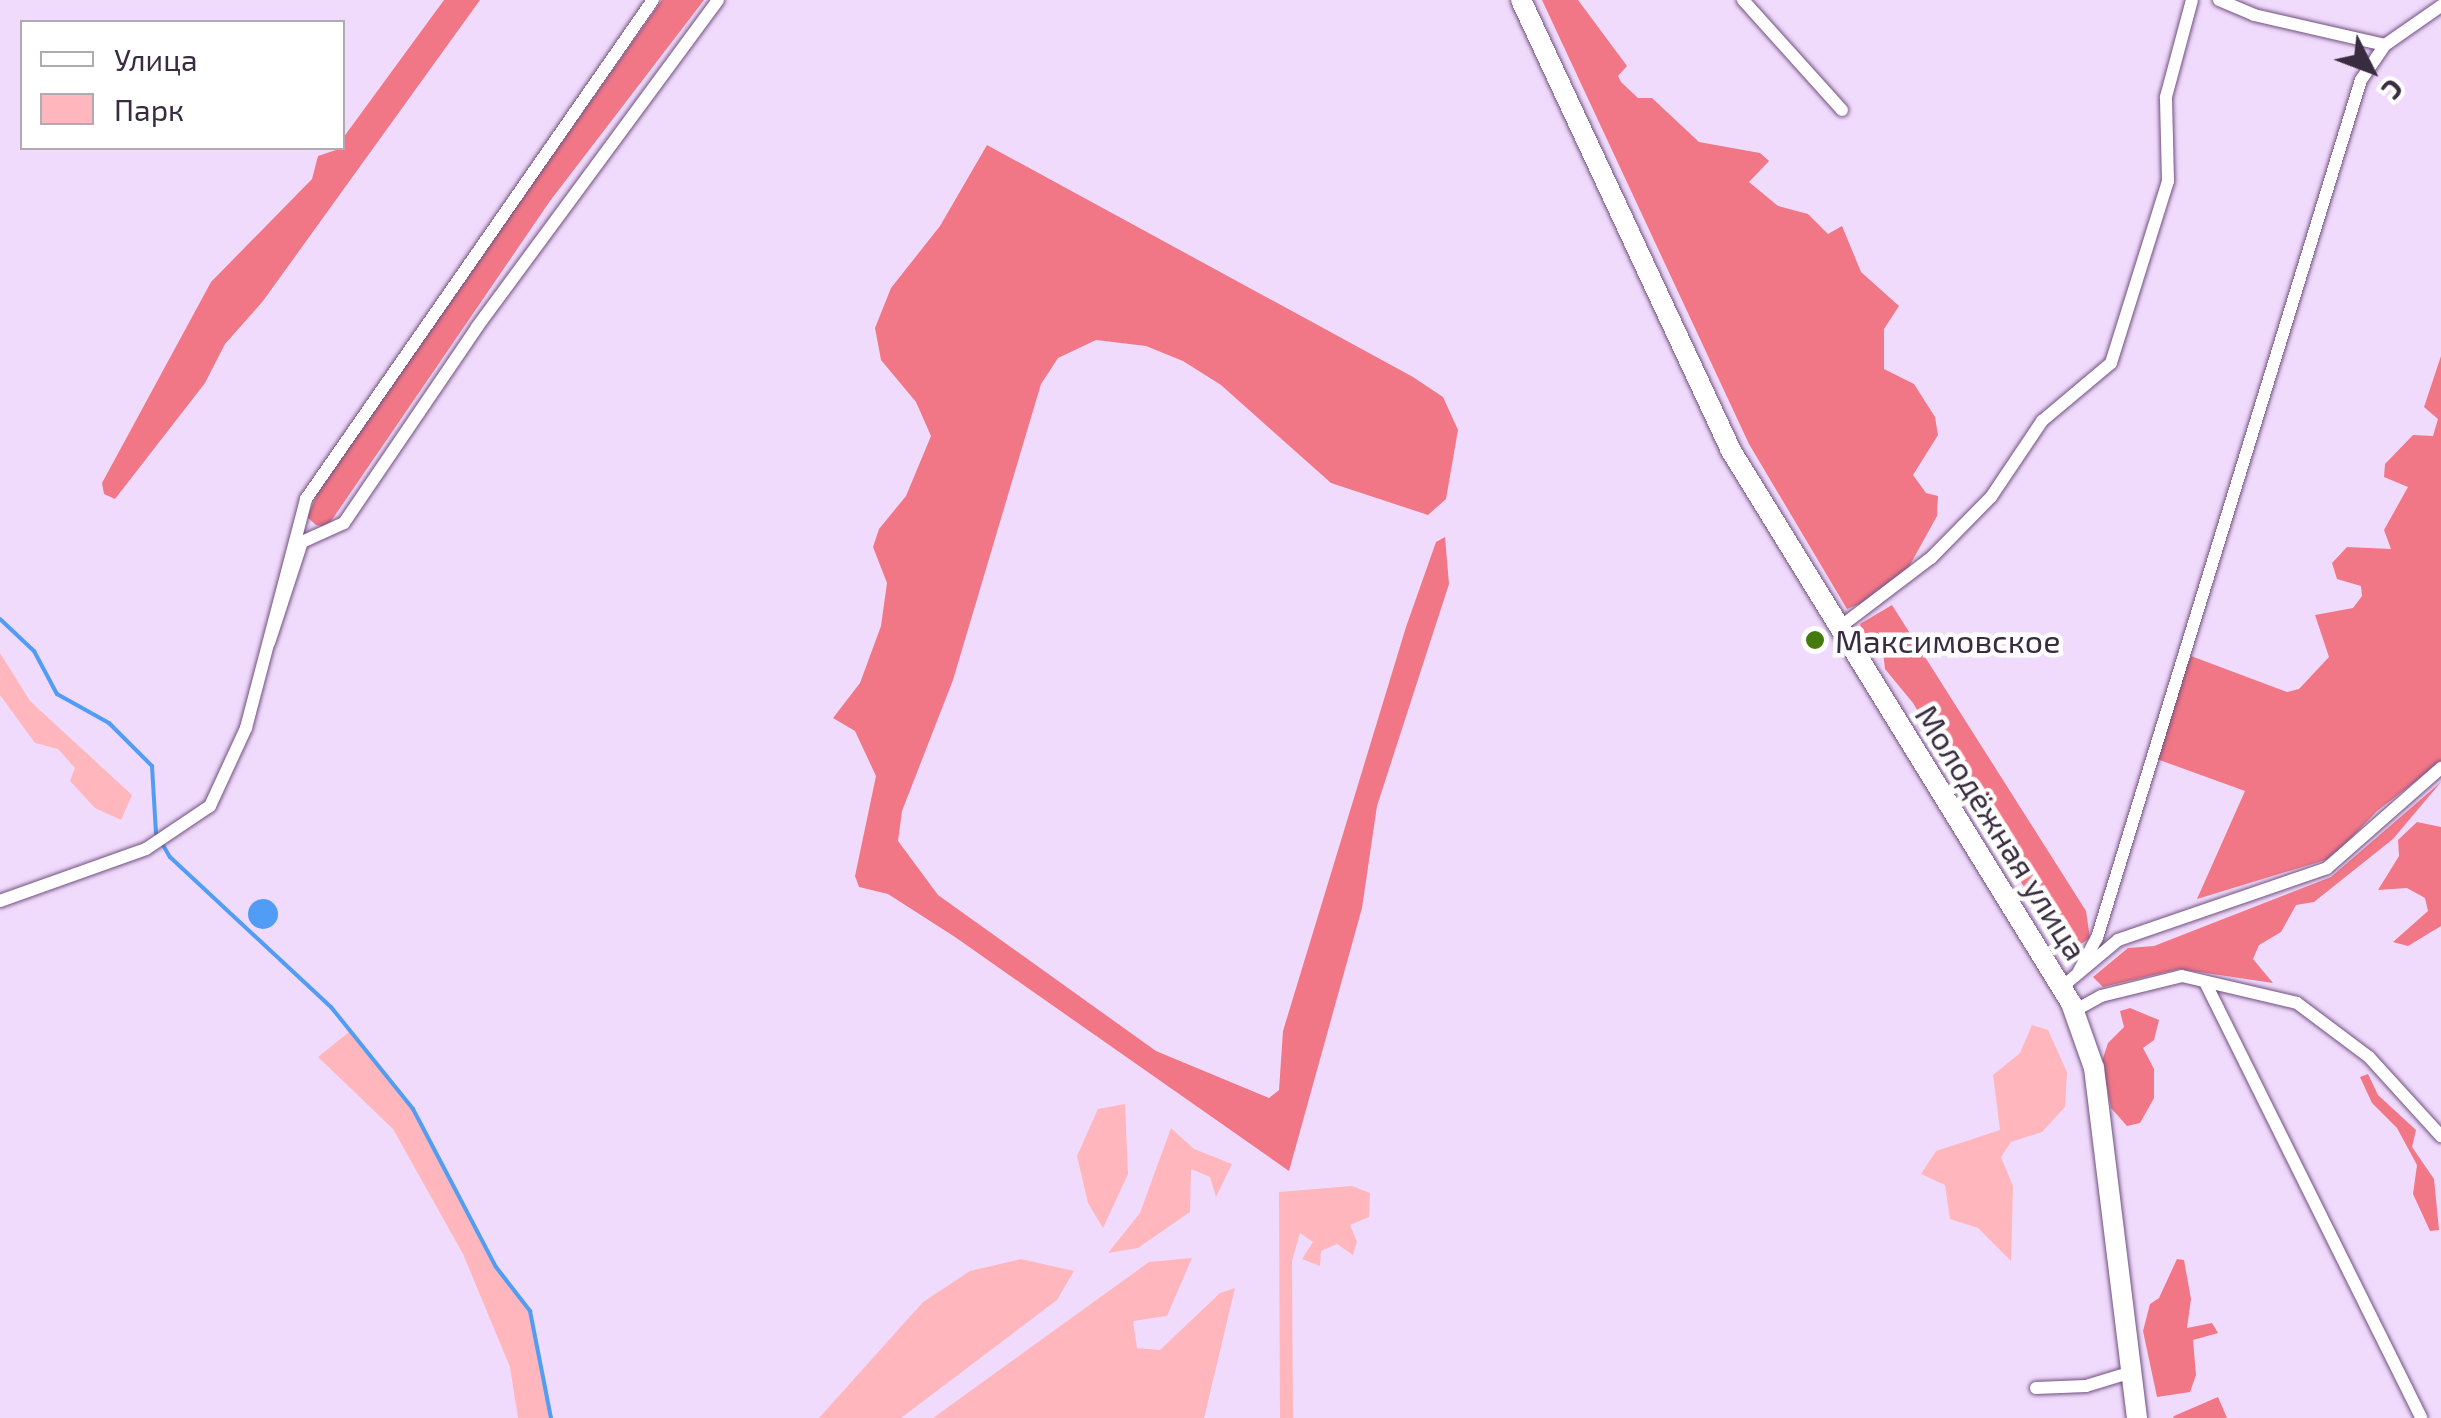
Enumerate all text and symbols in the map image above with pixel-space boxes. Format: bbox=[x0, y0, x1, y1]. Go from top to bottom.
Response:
legend bbox=[20, 20, 345, 150]
north arrow bbox=[2321, 20, 2421, 120]
text: Улица bbox=[114, 41, 198, 77]
text: С bbox=[2375, 73, 2411, 108]
text: Парк bbox=[114, 91, 184, 127]
place label: Максимовское bbox=[1835, 621, 2060, 659]
marker: Максимовское bbox=[1804, 629, 1826, 651]
street label: Молодёжная улица bbox=[1908, 698, 2096, 966]

